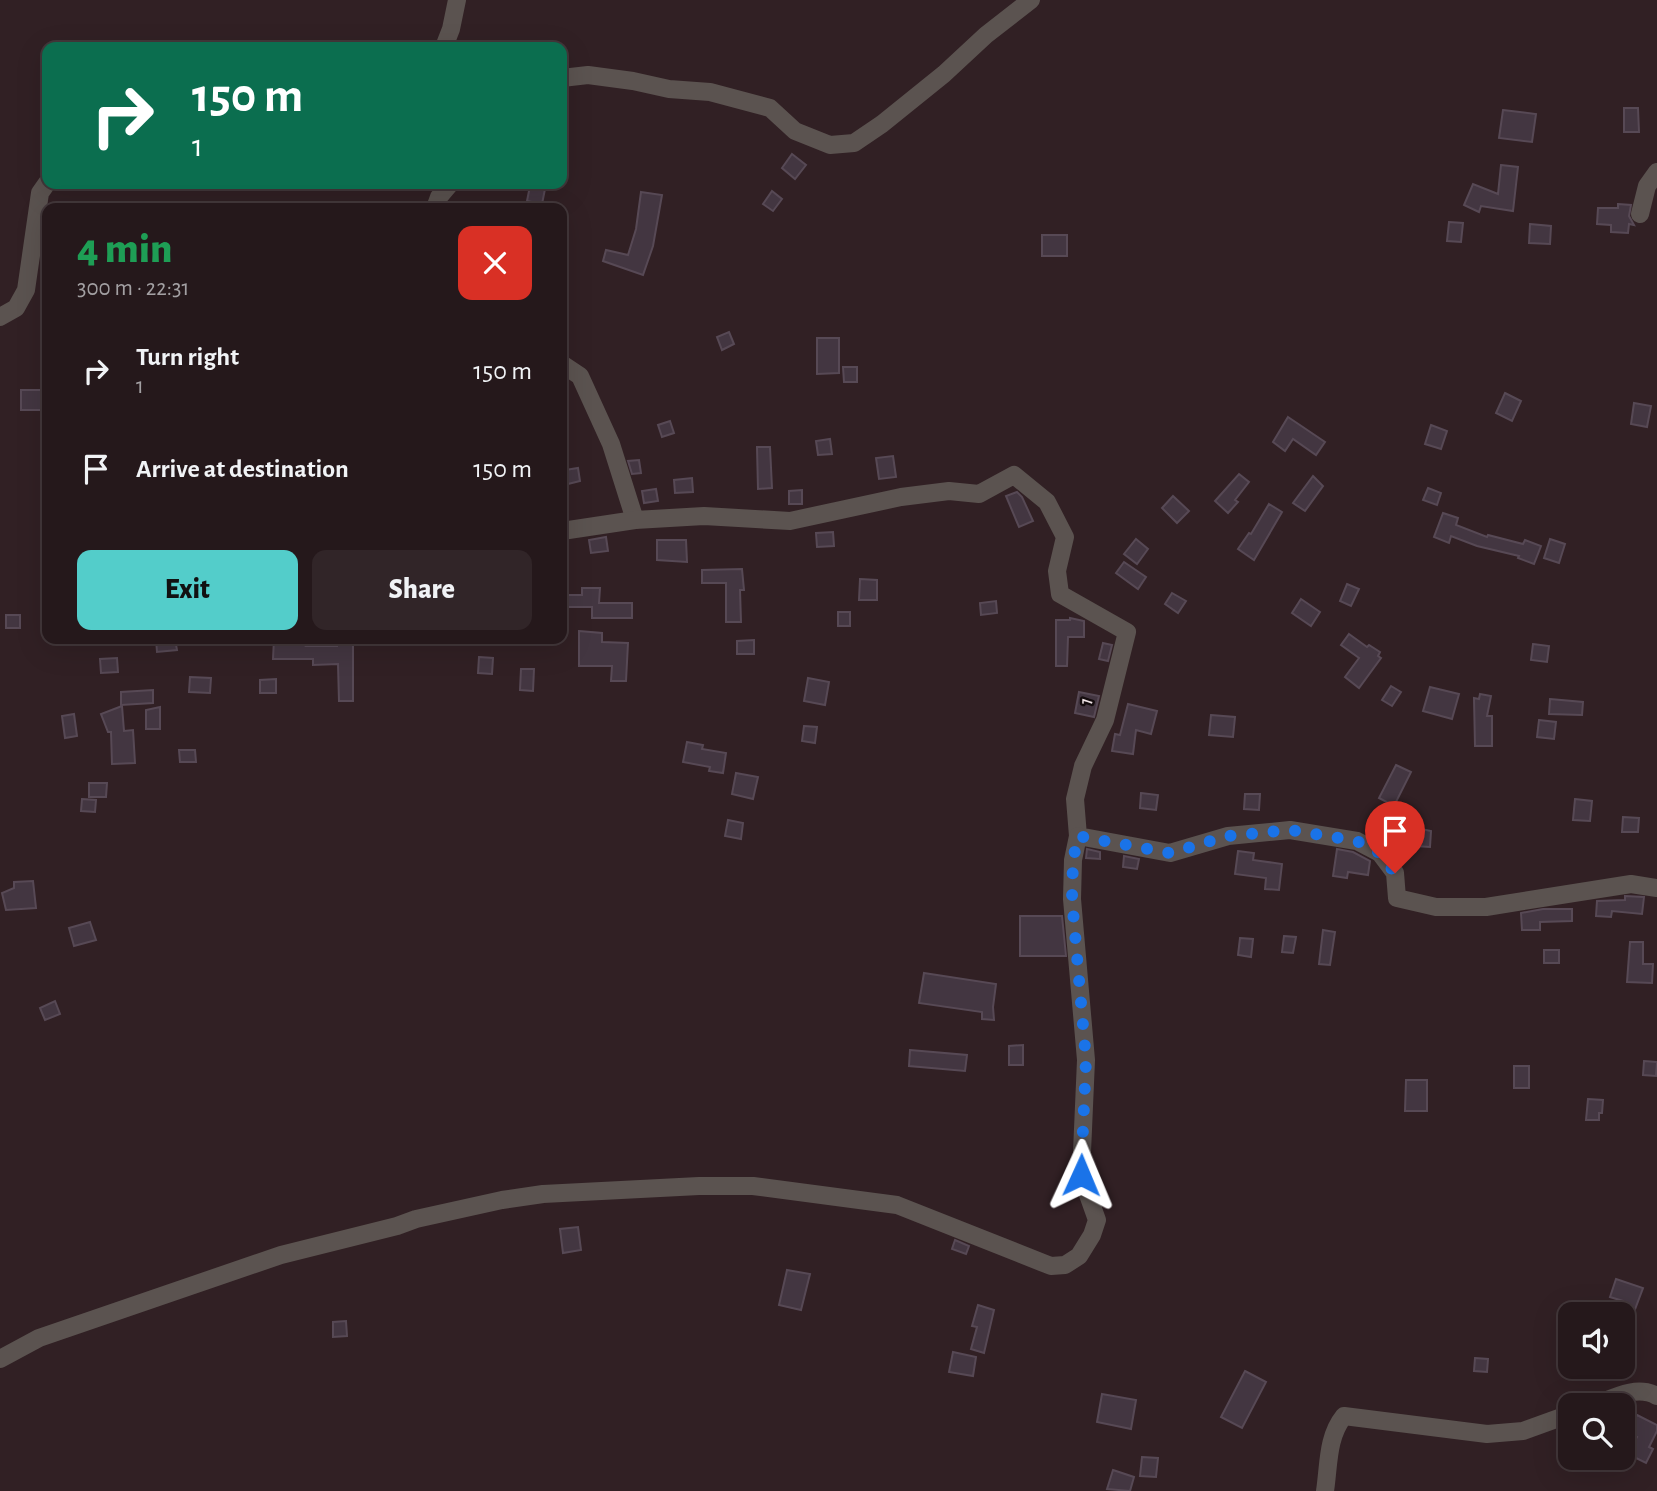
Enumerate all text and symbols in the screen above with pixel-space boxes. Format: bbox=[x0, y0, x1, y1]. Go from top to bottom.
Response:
icon: right bbox=[77, 70, 168, 161]
text: 150 m bbox=[192, 72, 303, 121]
text: 1 bbox=[192, 130, 203, 162]
button: close bbox=[458, 226, 532, 300]
text: 4 min bbox=[77, 228, 173, 270]
text: 300 m · 22:31 bbox=[77, 277, 189, 300]
text: Turn right bbox=[136, 344, 239, 370]
icon: right bbox=[77, 352, 115, 390]
text: 150 m bbox=[473, 358, 532, 384]
text: 1 bbox=[136, 375, 144, 398]
icon: arrive bbox=[77, 450, 115, 488]
text: Arrive at destination bbox=[136, 456, 349, 482]
text: 150 m bbox=[473, 456, 532, 482]
button: Exit bbox=[77, 550, 298, 630]
button: Share bbox=[312, 550, 532, 630]
street label: 1 bbox=[1075, 694, 1097, 708]
pin bbox=[1365, 801, 1425, 873]
icon: arrive bbox=[1376, 812, 1414, 850]
position arrow bbox=[1044, 1138, 1118, 1212]
map controls bbox=[1558, 1302, 1635, 1470]
button: sound bbox=[1558, 1302, 1635, 1379]
button: search bbox=[1558, 1393, 1635, 1470]

